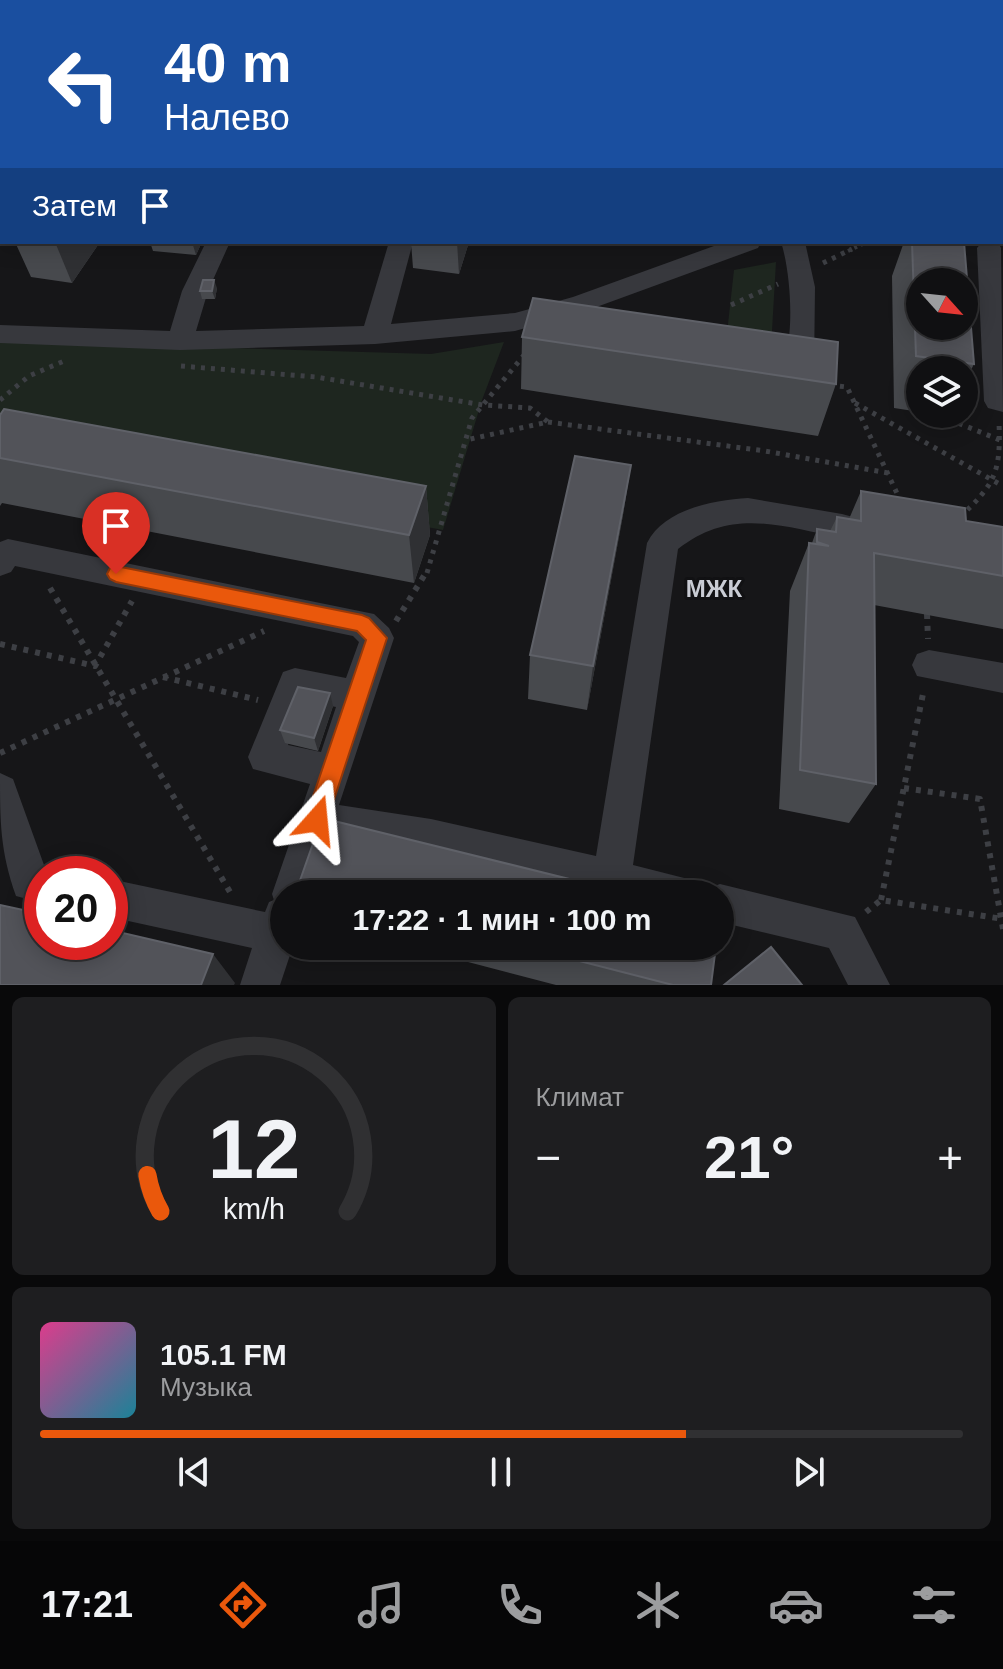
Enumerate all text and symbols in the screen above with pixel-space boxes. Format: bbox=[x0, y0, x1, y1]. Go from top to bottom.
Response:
text: 40 m bbox=[164, 31, 292, 94]
icon: left bbox=[32, 32, 136, 136]
text: Налево bbox=[164, 97, 290, 138]
icon: arrive bbox=[133, 184, 177, 228]
text: Затем bbox=[32, 189, 117, 222]
north arrow bbox=[906, 268, 978, 340]
map controls bbox=[906, 268, 978, 428]
button: layers bbox=[906, 356, 978, 428]
pin bbox=[82, 492, 150, 574]
icon: arrive bbox=[94, 504, 138, 548]
district label: МЖК bbox=[686, 575, 743, 602]
position arrow bbox=[275, 778, 359, 862]
speed limit sign: 20 bbox=[24, 856, 128, 960]
text: 17:22 · 1 мин · 100 m bbox=[353, 903, 651, 936]
text: Климат bbox=[536, 1082, 624, 1112]
text: 12 bbox=[207, 1103, 300, 1196]
text: 21° bbox=[704, 1124, 795, 1191]
text: − bbox=[536, 1133, 561, 1182]
text: + bbox=[937, 1133, 963, 1182]
text: km/h bbox=[223, 1193, 285, 1225]
text: 105.1 FM bbox=[160, 1338, 287, 1371]
text: Музыка bbox=[160, 1372, 252, 1402]
icon: previous bbox=[172, 1450, 216, 1494]
icon: pause bbox=[479, 1450, 523, 1494]
icon: next bbox=[787, 1450, 831, 1494]
icon: directions bbox=[215, 1577, 271, 1633]
icon: music bbox=[353, 1577, 409, 1633]
icon: phone bbox=[492, 1577, 548, 1633]
icon: climate bbox=[630, 1577, 686, 1633]
icon: car bbox=[768, 1577, 824, 1633]
icon: filters bbox=[906, 1577, 962, 1633]
text: 17:21 bbox=[41, 1584, 133, 1625]

